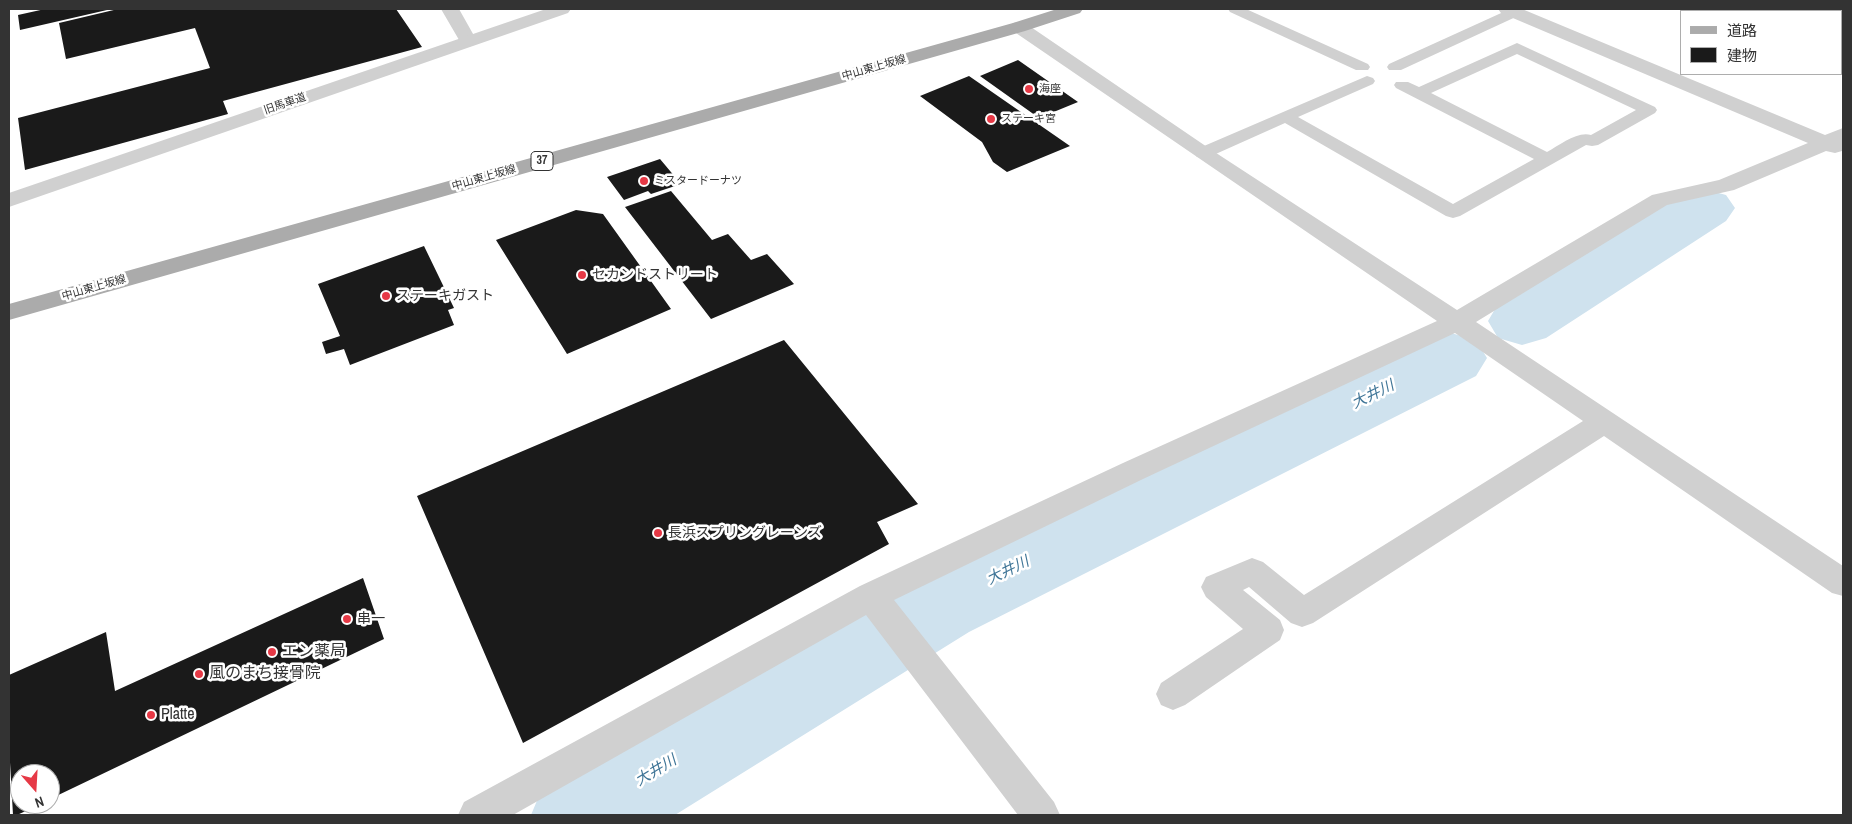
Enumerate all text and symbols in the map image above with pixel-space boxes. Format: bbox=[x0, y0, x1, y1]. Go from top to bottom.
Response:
legend bbox=[1680, 10, 1842, 75]
text: 道路 bbox=[1727, 20, 1757, 41]
text: 建物 bbox=[1727, 45, 1757, 66]
street label: 中山東上坂線 bbox=[840, 53, 908, 83]
place label: 海座 bbox=[1039, 82, 1061, 96]
marker: 海座 bbox=[1023, 83, 1035, 95]
street label: 旧馬車道 bbox=[262, 91, 308, 117]
place label: ステーキ宮 bbox=[1001, 112, 1056, 126]
marker: ステーキ宮 bbox=[985, 113, 997, 125]
road number: 37 bbox=[531, 152, 553, 170]
street label: 中山東上坂線 bbox=[450, 163, 518, 193]
place label: ミスタードーナツ bbox=[654, 174, 742, 188]
marker: ミスタードーナツ bbox=[638, 175, 650, 187]
place label: セカンドストリート bbox=[592, 267, 718, 283]
marker: セカンドストリート bbox=[576, 269, 588, 281]
street label: 中山東上坂線 bbox=[60, 273, 128, 303]
place label: ステーキガスト bbox=[396, 288, 494, 304]
marker: ステーキガスト bbox=[380, 290, 392, 302]
water label: 大井川 bbox=[1349, 377, 1397, 413]
place label: 長浜スプリングレーンズ bbox=[668, 525, 822, 541]
marker: 長浜スプリングレーンズ bbox=[652, 527, 664, 539]
water label: 大井川 bbox=[984, 553, 1032, 589]
place label: 串一 bbox=[357, 611, 385, 627]
marker: 串一 bbox=[341, 613, 353, 625]
place label: エン薬局 bbox=[282, 642, 346, 662]
marker: エン薬局 bbox=[266, 646, 278, 658]
place label: 風のまち接骨院 bbox=[209, 664, 321, 684]
marker: 風のまち接骨院 bbox=[193, 668, 205, 680]
place label: Platte bbox=[161, 705, 195, 725]
marker: Platte bbox=[145, 709, 157, 721]
water label: 大井川 bbox=[632, 752, 680, 790]
north arrow bbox=[10, 764, 60, 814]
text: N bbox=[33, 792, 46, 812]

